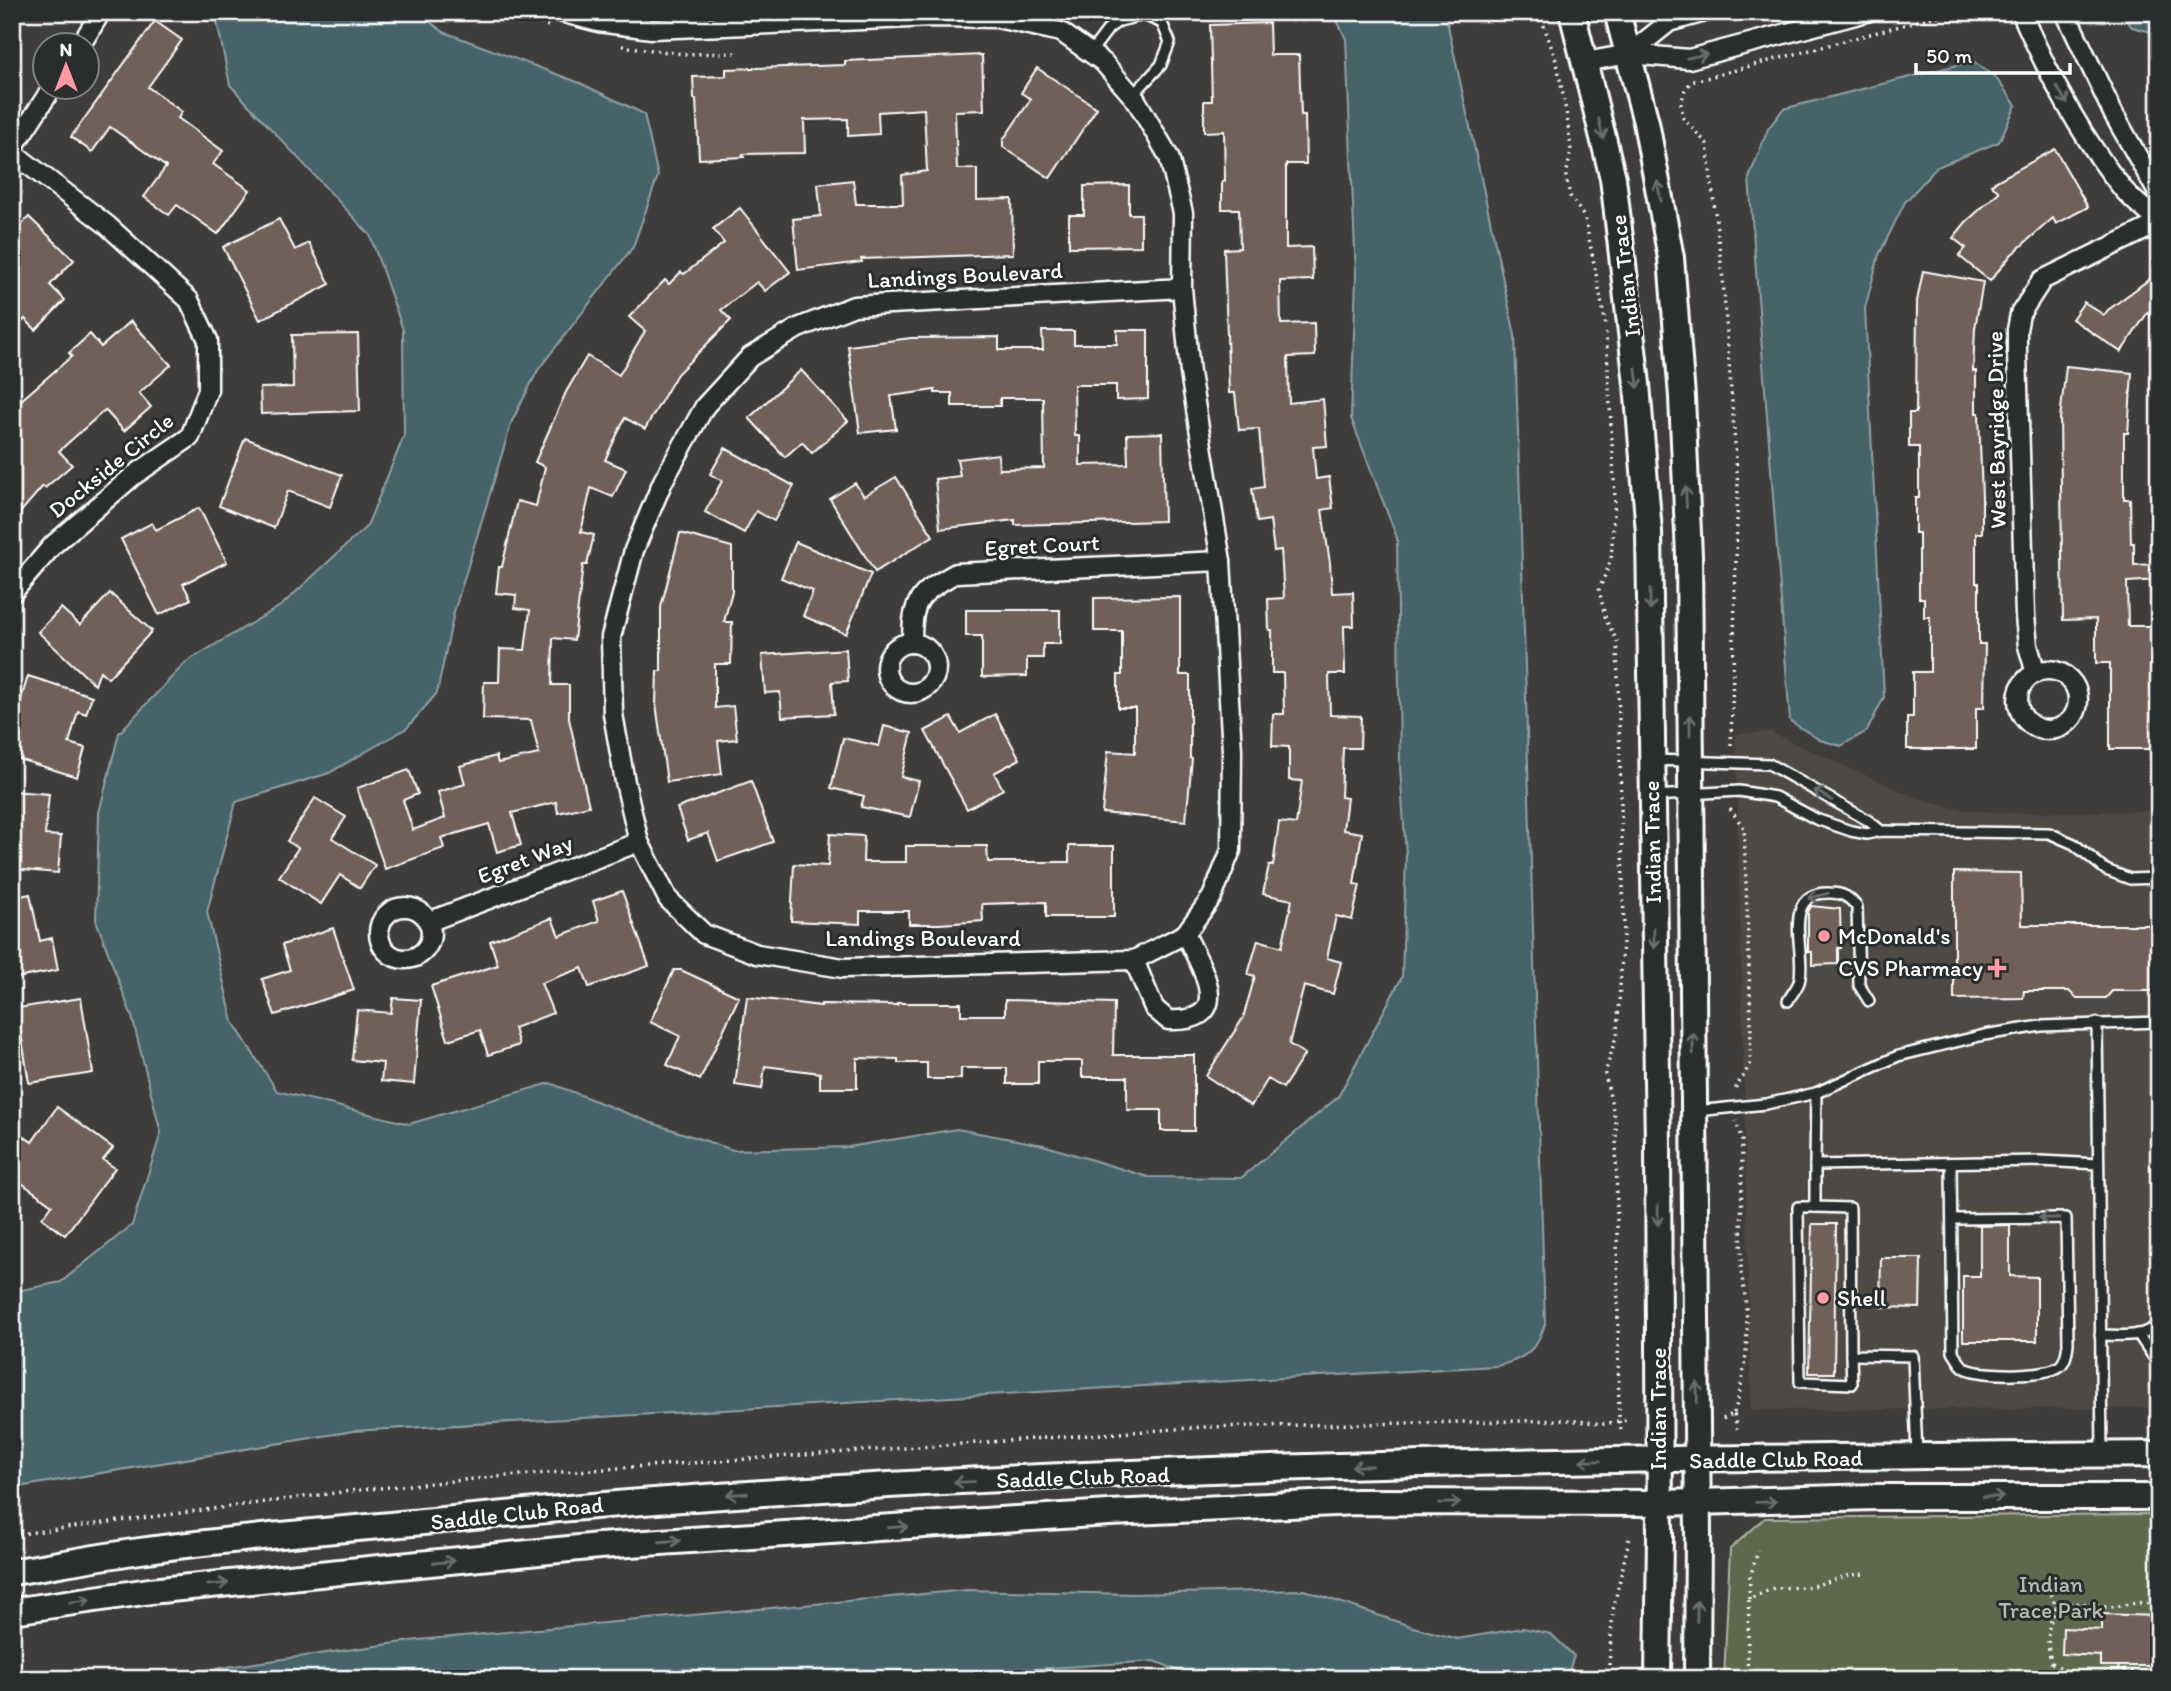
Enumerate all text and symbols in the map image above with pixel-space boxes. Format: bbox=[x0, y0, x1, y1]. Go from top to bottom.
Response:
north arrow bbox=[32, 32, 102, 102]
scale bar bbox=[1916, 32, 2070, 76]
text: N bbox=[60, 38, 72, 61]
text: 50 m bbox=[1926, 43, 1973, 68]
one-way arrow bbox=[1685, 49, 1708, 63]
one-way arrow bbox=[2055, 85, 2069, 105]
one-way arrow bbox=[1595, 117, 1608, 139]
one-way arrow bbox=[1652, 180, 1665, 203]
street label: Indian Trace bbox=[1604, 213, 1646, 339]
street label: Landings Boulevard bbox=[867, 256, 1064, 294]
street label: West Bayridge Drive bbox=[1980, 331, 2012, 529]
one-way arrow bbox=[1630, 366, 1643, 389]
street label: Dockside Circle bbox=[43, 406, 179, 524]
one-way arrow bbox=[1680, 486, 1693, 509]
street label: Egret Court bbox=[984, 528, 1101, 562]
one-way arrow bbox=[1643, 588, 1656, 611]
one-way arrow bbox=[1684, 714, 1697, 737]
street label: Indian Trace bbox=[1637, 780, 1667, 904]
one-way arrow bbox=[1814, 787, 1834, 801]
street label: Egret Way bbox=[473, 828, 577, 890]
one-way arrow bbox=[1808, 890, 1830, 903]
place label: McDonald's bbox=[1838, 922, 1951, 950]
street label: Landings Boulevard bbox=[825, 924, 1021, 952]
one-way arrow bbox=[1647, 926, 1661, 949]
marker: McDonald's bbox=[1816, 928, 1832, 944]
place label: CVS Pharmacy bbox=[1838, 954, 1983, 982]
marker: CVS Pharmacy bbox=[1989, 960, 2005, 976]
one-way arrow bbox=[1686, 1032, 1700, 1055]
one-way arrow bbox=[1651, 1203, 1665, 1226]
one-way arrow bbox=[2038, 1211, 2061, 1225]
place label: Shell bbox=[1837, 1284, 1887, 1312]
marker: Shell bbox=[1815, 1290, 1831, 1306]
street label: Indian Trace bbox=[1644, 1347, 1672, 1471]
one-way arrow bbox=[1690, 1380, 1703, 1403]
street label: Saddle Club Road bbox=[1689, 1443, 1864, 1475]
one-way arrow bbox=[1579, 1455, 1602, 1468]
street label: Saddle Club Road bbox=[996, 1460, 1171, 1494]
one-way arrow bbox=[1351, 1460, 1374, 1473]
one-way arrow bbox=[952, 1475, 975, 1488]
one-way arrow bbox=[726, 1488, 748, 1501]
street label: Saddle Club Road bbox=[429, 1490, 605, 1536]
one-way arrow bbox=[1982, 1490, 2005, 1504]
one-way arrow bbox=[1754, 1495, 1777, 1508]
one-way arrow bbox=[1438, 1496, 1461, 1510]
one-way arrow bbox=[886, 1520, 909, 1533]
one-way arrow bbox=[659, 1535, 682, 1548]
one-way arrow bbox=[432, 1555, 455, 1568]
park label: Indian Trace Park bbox=[1998, 1570, 2104, 1624]
one-way arrow bbox=[206, 1577, 228, 1590]
one-way arrow bbox=[68, 1595, 91, 1608]
one-way arrow bbox=[1691, 1599, 1704, 1622]

